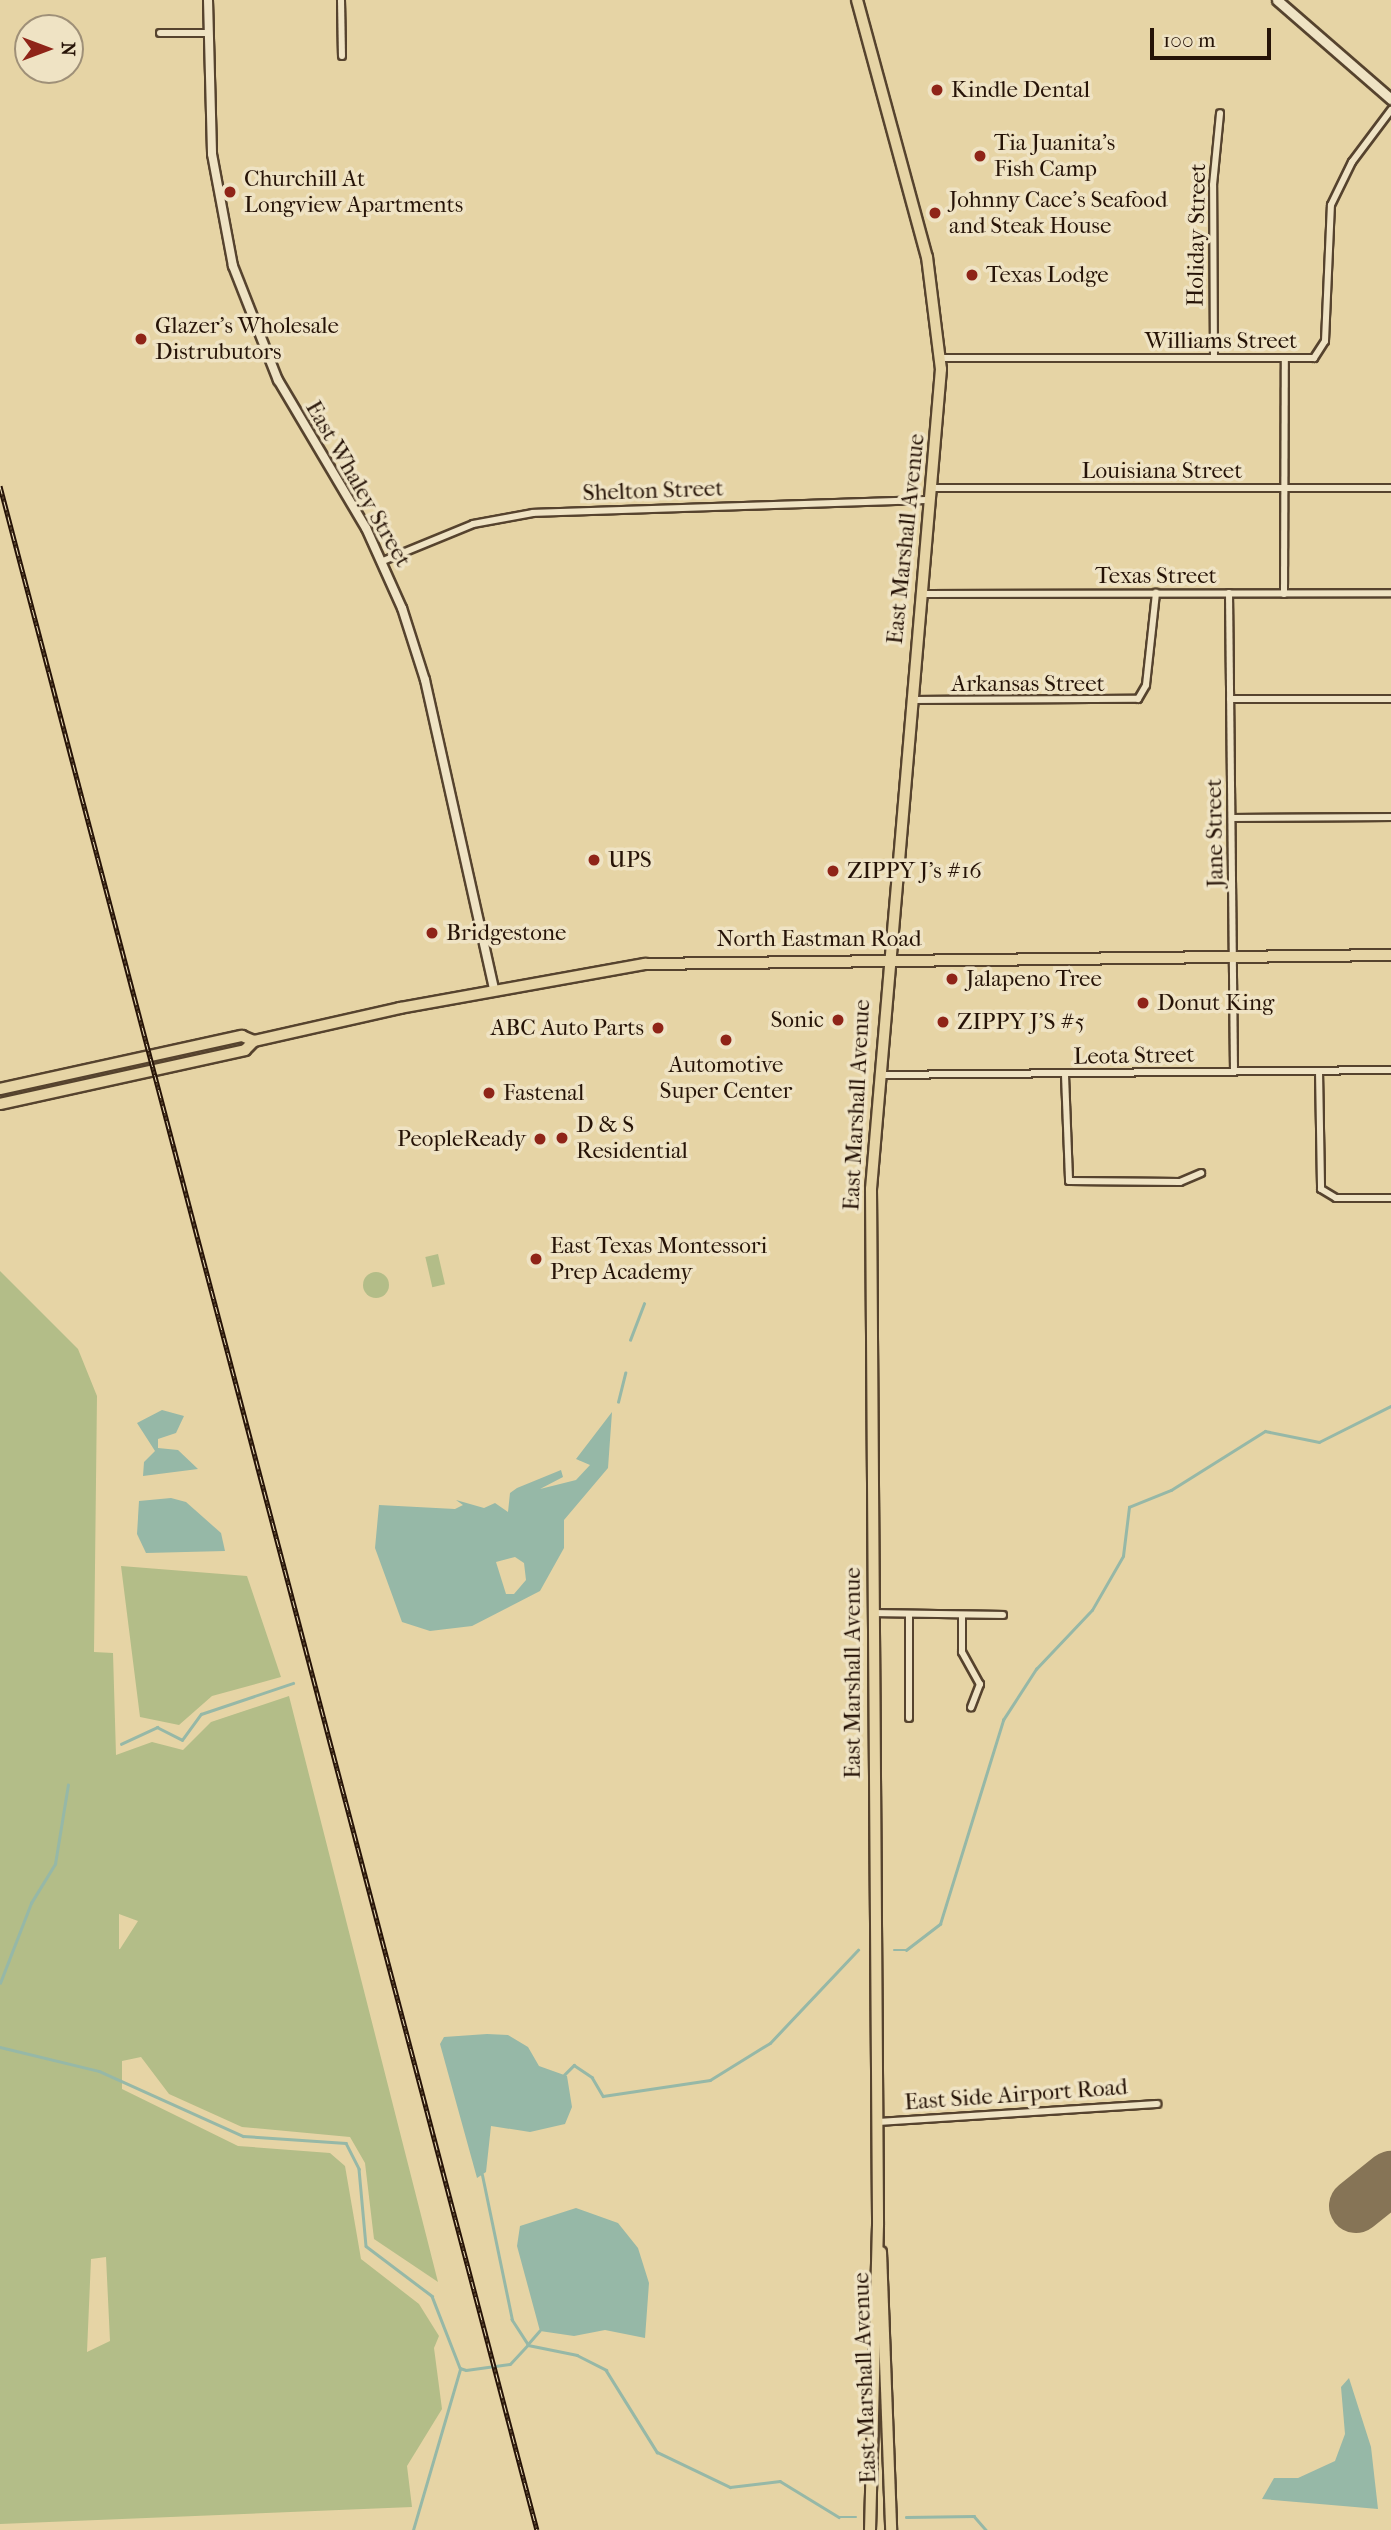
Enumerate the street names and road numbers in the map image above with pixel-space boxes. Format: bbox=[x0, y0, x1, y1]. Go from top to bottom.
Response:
street label: Holiday Street bbox=[1182, 163, 1212, 307]
street label: Williams Street bbox=[1145, 327, 1297, 355]
street label: East Whaley Street bbox=[299, 396, 417, 572]
street label: East Marshall Avenue bbox=[881, 432, 931, 646]
street label: Louisiana Street bbox=[1082, 457, 1242, 485]
street label: Shelton Street bbox=[582, 475, 724, 507]
street label: Texas Street bbox=[1095, 562, 1217, 590]
street label: Arkansas Street bbox=[951, 670, 1105, 698]
street label: Jane Street bbox=[1200, 778, 1230, 888]
street label: North Eastman Road bbox=[716, 925, 922, 953]
street label: East Marshall Avenue bbox=[838, 999, 876, 1211]
street label: Leota Street bbox=[1073, 1041, 1195, 1071]
street label: East Marshall Avenue bbox=[839, 1567, 867, 1779]
street label: East Side Airport Road bbox=[903, 2073, 1129, 2117]
street label: East Marshall Avenue bbox=[848, 2272, 882, 2484]

